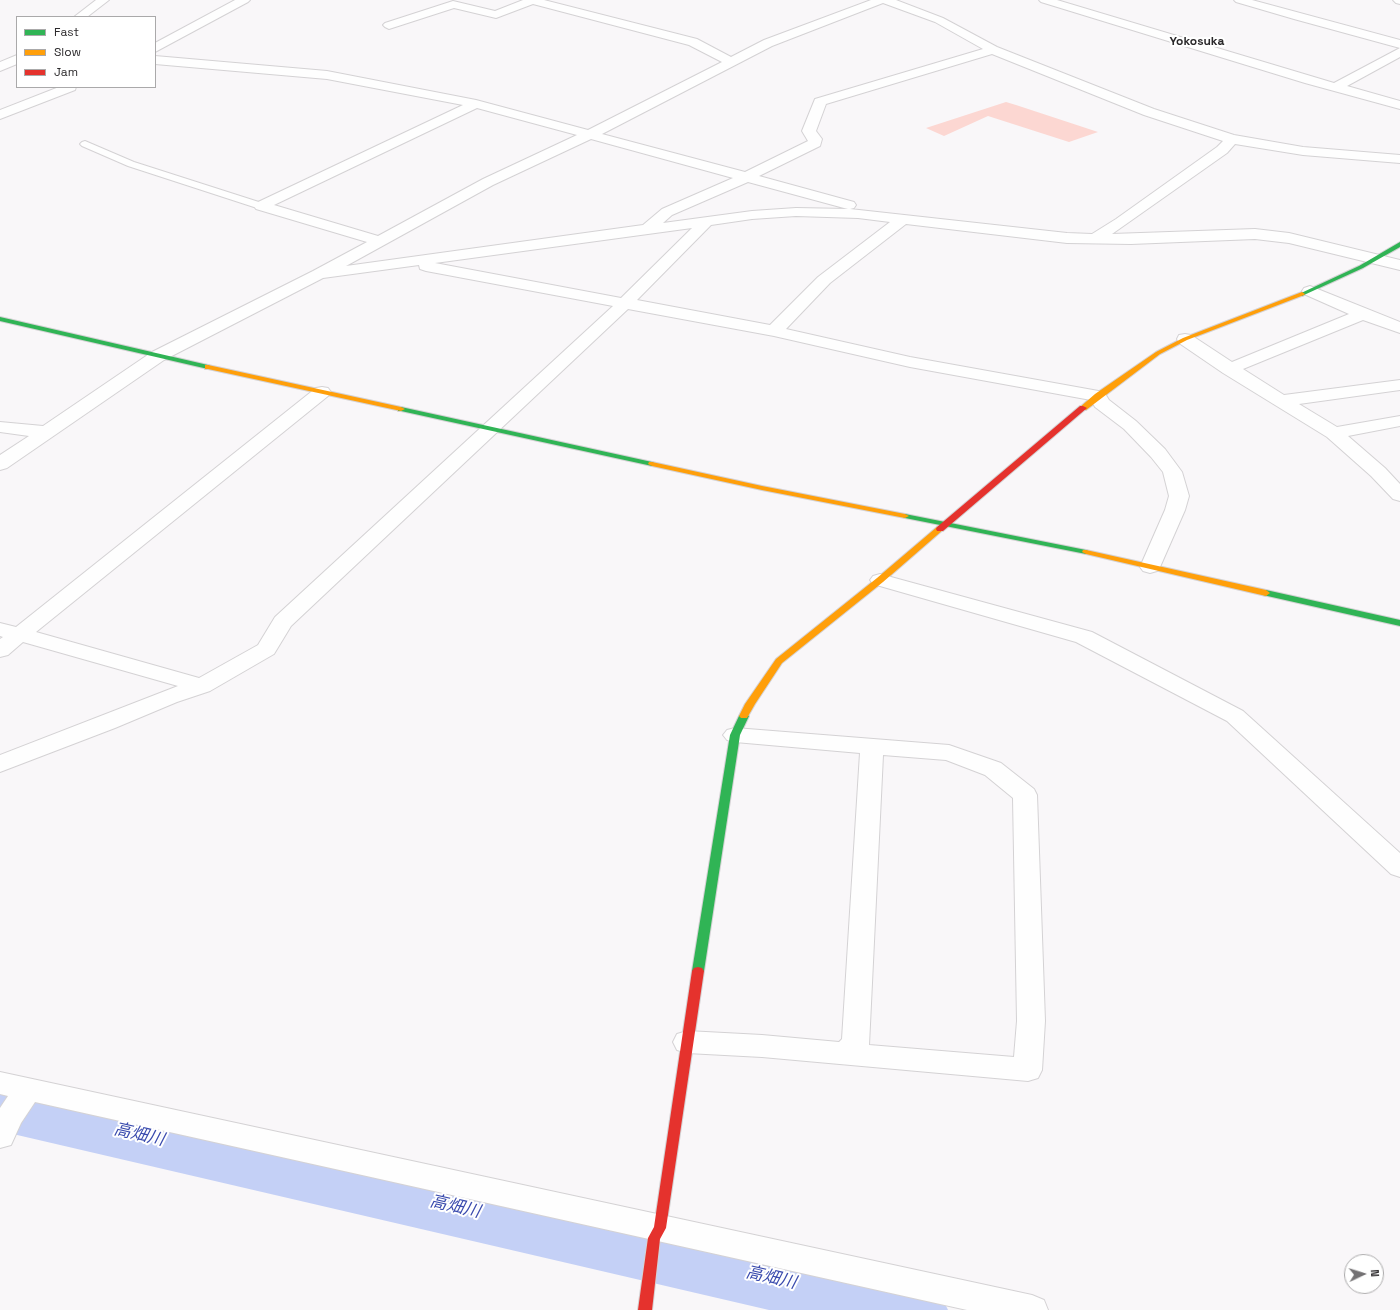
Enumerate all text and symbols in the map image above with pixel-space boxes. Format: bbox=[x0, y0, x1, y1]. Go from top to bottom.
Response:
legend bbox=[16, 16, 156, 88]
text: Fast bbox=[54, 24, 79, 40]
district label: Yokosuka bbox=[1170, 35, 1224, 49]
text: Slow bbox=[54, 44, 81, 60]
text: Jam bbox=[54, 64, 78, 80]
water label: 高畑川 bbox=[112, 1119, 166, 1151]
water label: 高畑川 bbox=[428, 1191, 482, 1223]
north arrow bbox=[1344, 1254, 1384, 1294]
water label: 高畑川 bbox=[744, 1262, 798, 1294]
text: N bbox=[1368, 1269, 1382, 1277]

